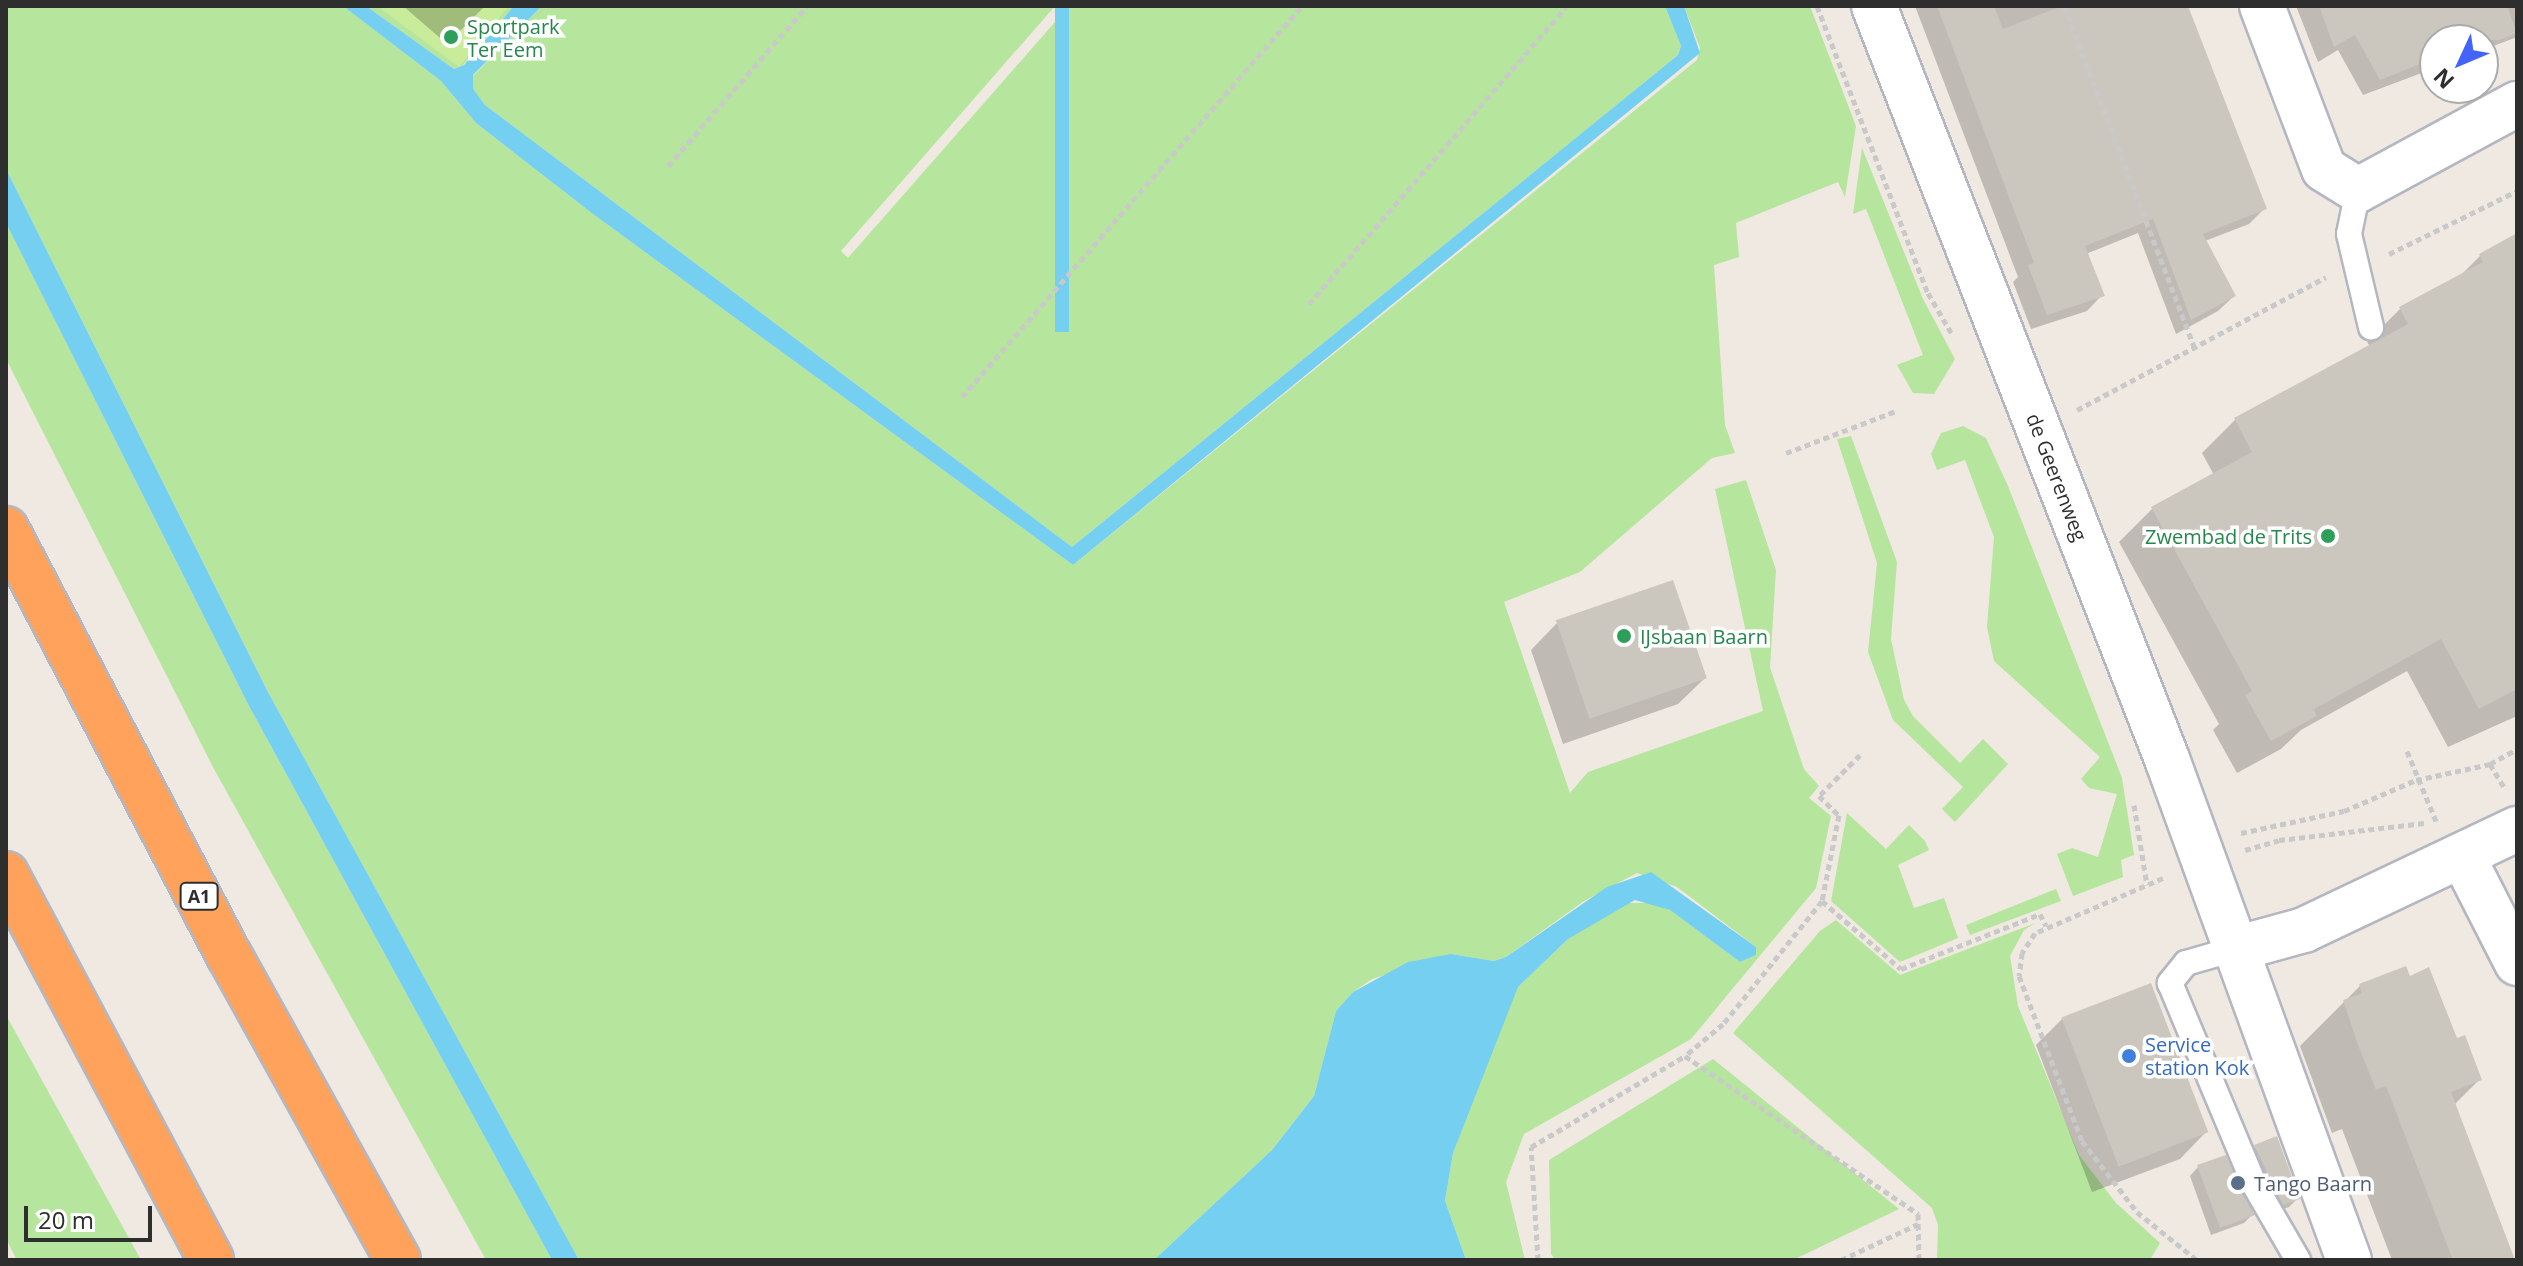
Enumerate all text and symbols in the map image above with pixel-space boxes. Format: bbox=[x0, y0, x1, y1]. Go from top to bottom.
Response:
place label: Sportpark Ter Eem bbox=[467, 14, 560, 61]
north arrow bbox=[2419, 24, 2499, 104]
marker: Sportpark Ter Eem bbox=[442, 28, 460, 46]
text: N bbox=[2426, 62, 2460, 96]
street label: de Geerenweg bbox=[2022, 410, 2092, 544]
place label: Zwembad de Trits bbox=[2145, 524, 2312, 548]
marker: Zwembad de Trits bbox=[2319, 527, 2337, 545]
place label: IJsbaan Baarn bbox=[1640, 624, 1768, 648]
marker: IJsbaan Baarn bbox=[1615, 627, 1633, 645]
road number: A1 bbox=[179, 882, 219, 910]
place label: Service station Kok bbox=[2145, 1032, 2249, 1079]
marker: Service station Kok bbox=[2120, 1047, 2138, 1065]
place label: Tango Baarn bbox=[2254, 1171, 2372, 1195]
marker: Tango Baarn bbox=[2229, 1174, 2247, 1192]
scale bar bbox=[28, 1190, 156, 1240]
text: 20 m bbox=[38, 1203, 94, 1236]

